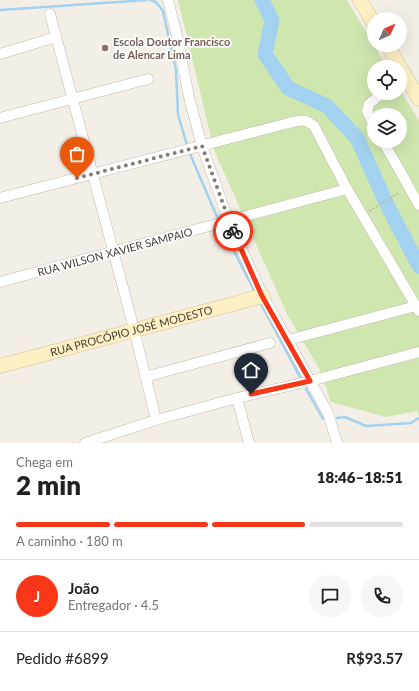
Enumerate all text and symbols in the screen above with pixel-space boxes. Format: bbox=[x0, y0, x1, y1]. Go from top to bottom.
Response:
north arrow bbox=[367, 12, 407, 52]
map controls bbox=[367, 12, 407, 148]
place label: Escola Doutor Francisco de Alencar Lima bbox=[113, 35, 230, 61]
marker: Escola Doutor Francisco de Alencar Lima bbox=[100, 43, 110, 53]
button: locate bbox=[367, 60, 407, 100]
button: layers bbox=[367, 108, 407, 148]
pin bbox=[60, 137, 94, 178]
icon: bag bbox=[66, 143, 88, 165]
courier bbox=[213, 211, 253, 251]
icon: bike bbox=[222, 220, 244, 242]
street label: RUA WILSON XAVIER SAMPAIO bbox=[36, 224, 194, 279]
street label: RUA PROCÓPIO JOSÉ MODESTO bbox=[49, 303, 214, 358]
pin bbox=[234, 353, 268, 394]
icon: home bbox=[240, 359, 262, 381]
text: Chega em bbox=[16, 454, 73, 470]
text: 18:46–18:51 bbox=[317, 468, 403, 486]
text: 2 min bbox=[16, 469, 81, 501]
text: A caminho · 180 m bbox=[16, 533, 123, 549]
button: chat bbox=[309, 575, 351, 617]
button: phone bbox=[361, 575, 403, 617]
text: João bbox=[68, 579, 99, 597]
text: J bbox=[34, 587, 40, 605]
text: Entregador · 4.5 bbox=[68, 597, 159, 613]
text: Pedido #6899 bbox=[16, 649, 109, 667]
text: R$93.57 bbox=[346, 649, 403, 667]

